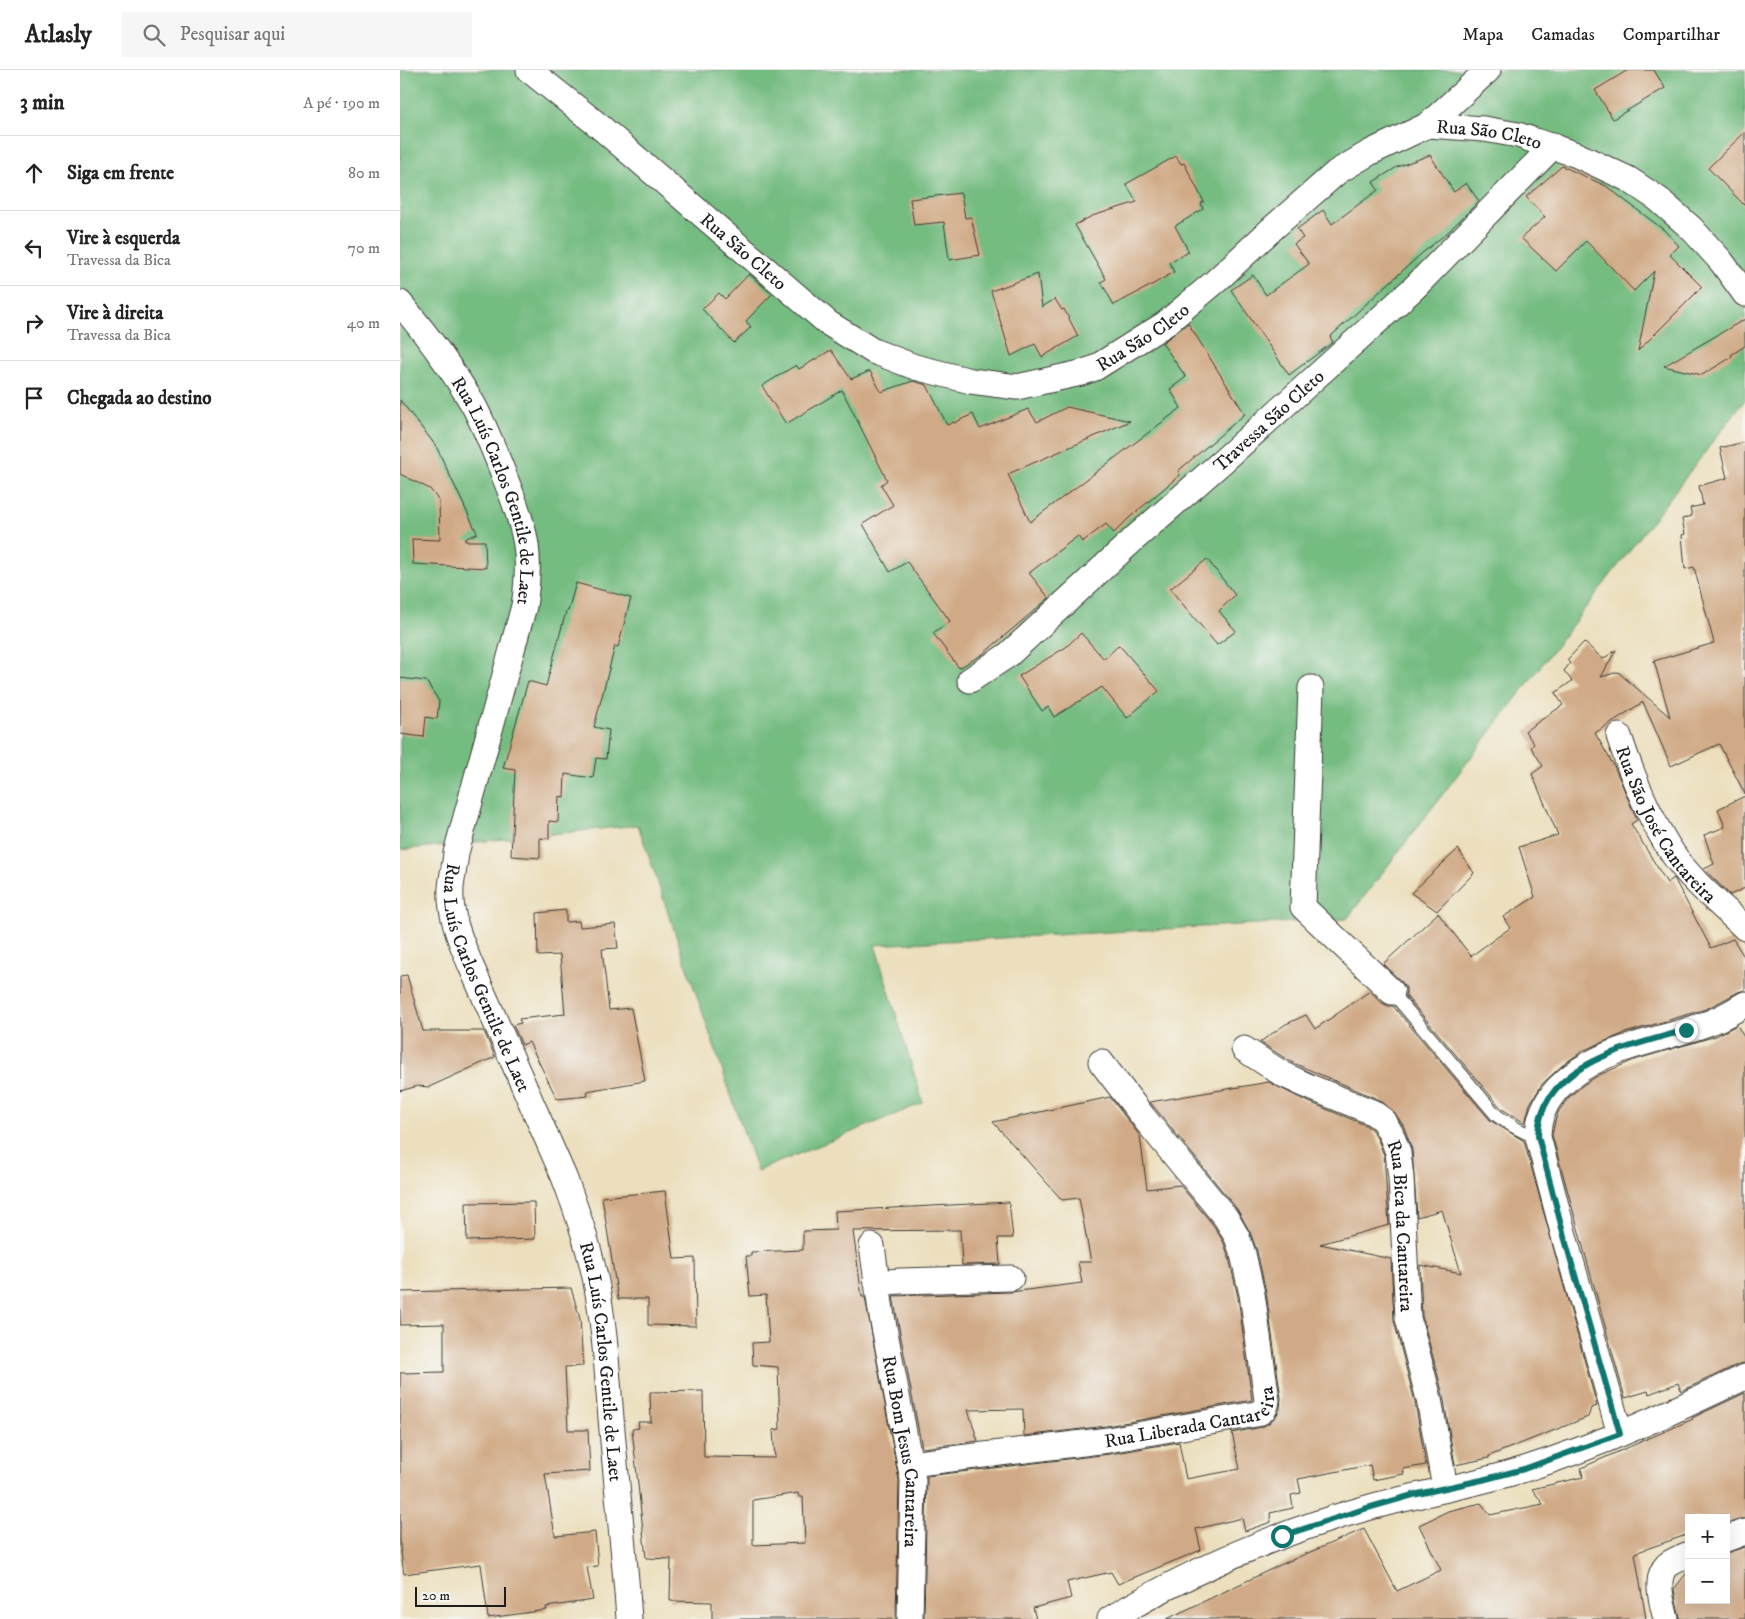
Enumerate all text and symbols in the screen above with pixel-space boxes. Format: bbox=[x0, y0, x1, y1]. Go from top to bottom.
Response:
search box bbox=[122, 12, 472, 57]
text: Atlasly bbox=[25, 20, 92, 50]
icon: search bbox=[140, 21, 168, 49]
text: Pesquisar aqui bbox=[180, 23, 285, 46]
text: Mapa bbox=[1463, 24, 1503, 46]
text: Camadas bbox=[1531, 24, 1595, 46]
text: Compartilhar bbox=[1623, 24, 1720, 46]
text: 3 min bbox=[20, 90, 65, 116]
text: A pé · 190 m bbox=[303, 93, 380, 113]
street label: Rua São Cleto bbox=[1436, 116, 1545, 155]
icon: ahead bbox=[20, 159, 48, 187]
text: Siga em frente bbox=[67, 162, 174, 185]
text: 80 m bbox=[348, 163, 380, 183]
street label: Rua São Cleto bbox=[695, 208, 791, 295]
text: Vire à esquerda bbox=[67, 227, 180, 250]
icon: left bbox=[20, 234, 48, 262]
text: 70 m bbox=[348, 238, 380, 258]
text: Travessa da Bica bbox=[67, 250, 171, 270]
street label: Rua São Cleto bbox=[1093, 299, 1194, 377]
text: Vire à direita bbox=[67, 302, 163, 325]
icon: right bbox=[20, 309, 48, 337]
text: 40 m bbox=[347, 313, 380, 333]
text: Travessa da Bica bbox=[67, 325, 171, 345]
street label: Travessa São Cleto bbox=[1209, 365, 1329, 477]
street label: Rua Luís Carlos Gentile de Laet bbox=[446, 373, 538, 606]
icon: arrive bbox=[20, 384, 48, 412]
text: Chegada ao destino bbox=[67, 387, 212, 410]
street label: Rua São José Cantareira bbox=[1610, 743, 1721, 909]
street label: Rua Luís Carlos Gentile de Laet bbox=[438, 861, 535, 1096]
route end bbox=[1675, 1019, 1698, 1042]
street label: Rua Bica da Cantareira bbox=[1381, 1137, 1418, 1312]
street label: Rua Luís Carlos Gentile de Laet bbox=[574, 1239, 627, 1483]
street label: Rua Bom Jesus Cantareira bbox=[877, 1353, 923, 1548]
street label: Rua Liberada Cantareira bbox=[1103, 1385, 1280, 1453]
map controls bbox=[1685, 1514, 1730, 1604]
button: + bbox=[1685, 1514, 1730, 1559]
route start bbox=[1271, 1525, 1294, 1548]
button: − bbox=[1685, 1559, 1730, 1604]
scale bar bbox=[415, 1584, 506, 1607]
text: 20 m bbox=[422, 1587, 450, 1605]

